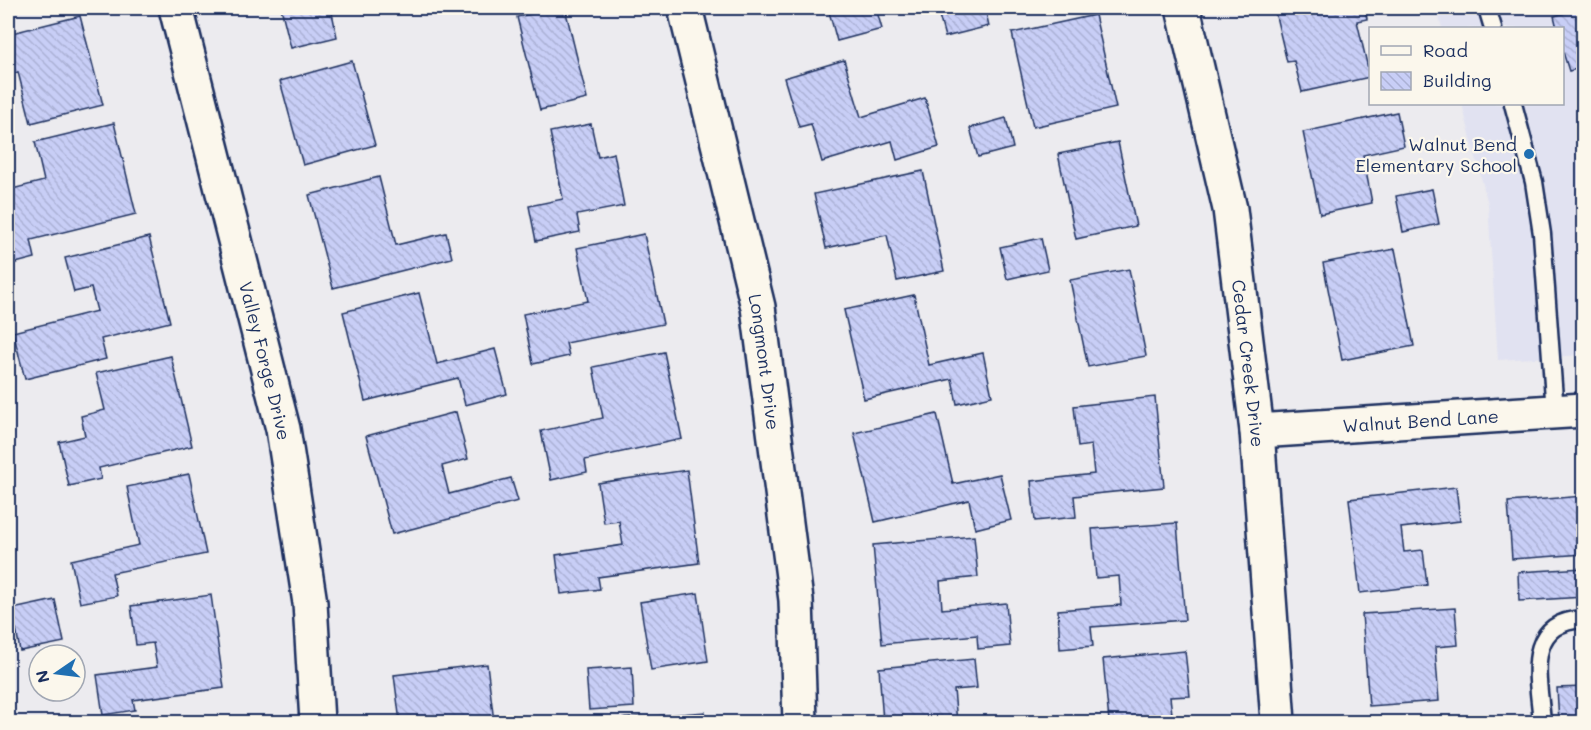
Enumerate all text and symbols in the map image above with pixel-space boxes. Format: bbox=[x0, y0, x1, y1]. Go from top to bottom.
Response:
legend bbox=[1369, 27, 1564, 105]
text: Road bbox=[1423, 38, 1468, 62]
text: Building bbox=[1423, 68, 1491, 92]
place label: Walnut Bend Elementary School bbox=[1356, 132, 1517, 177]
marker: Walnut Bend Elementary School bbox=[1522, 147, 1536, 161]
street label: Cedar Creek Drive bbox=[1227, 278, 1270, 448]
street label: Valley Forge Drive bbox=[234, 279, 297, 442]
street label: Longmont Drive bbox=[743, 291, 786, 431]
street label: Walnut Bend Lane bbox=[1342, 404, 1499, 437]
north arrow bbox=[27, 643, 87, 703]
text: N bbox=[30, 668, 54, 685]

